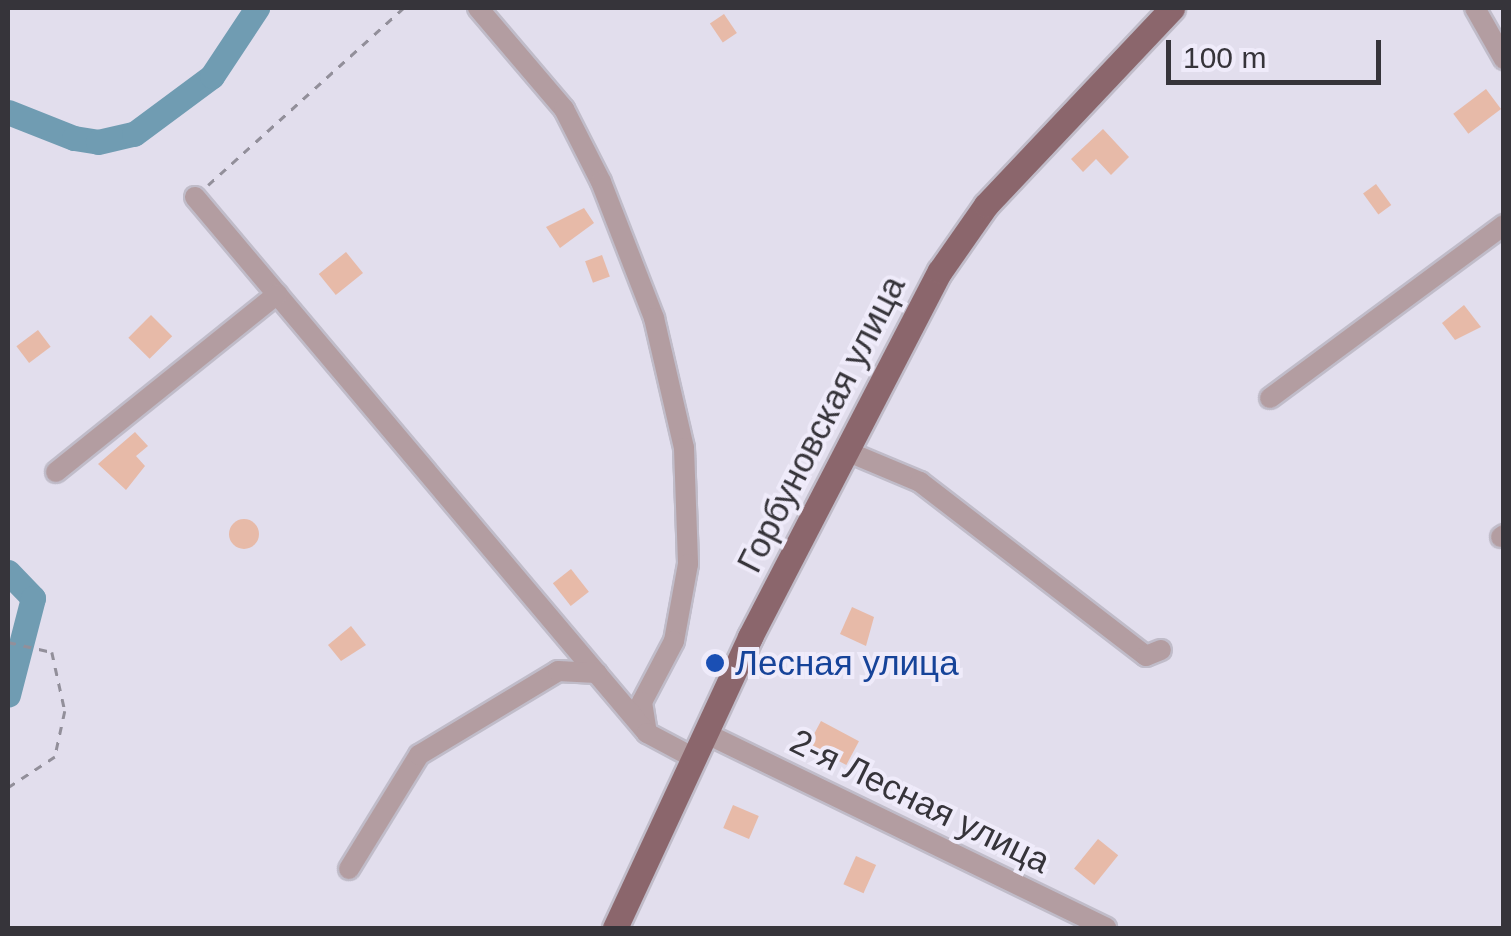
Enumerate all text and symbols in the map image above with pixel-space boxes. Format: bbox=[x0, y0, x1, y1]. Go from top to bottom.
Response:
scale bar bbox=[1171, 20, 1386, 82]
text: 100 m bbox=[1183, 41, 1266, 74]
street label: Горбуновская улица bbox=[728, 269, 914, 579]
place label: Лесная улица bbox=[735, 642, 959, 684]
marker: Лесная улица bbox=[704, 652, 726, 674]
street label: 2-я Лесная улица bbox=[783, 720, 1057, 882]

